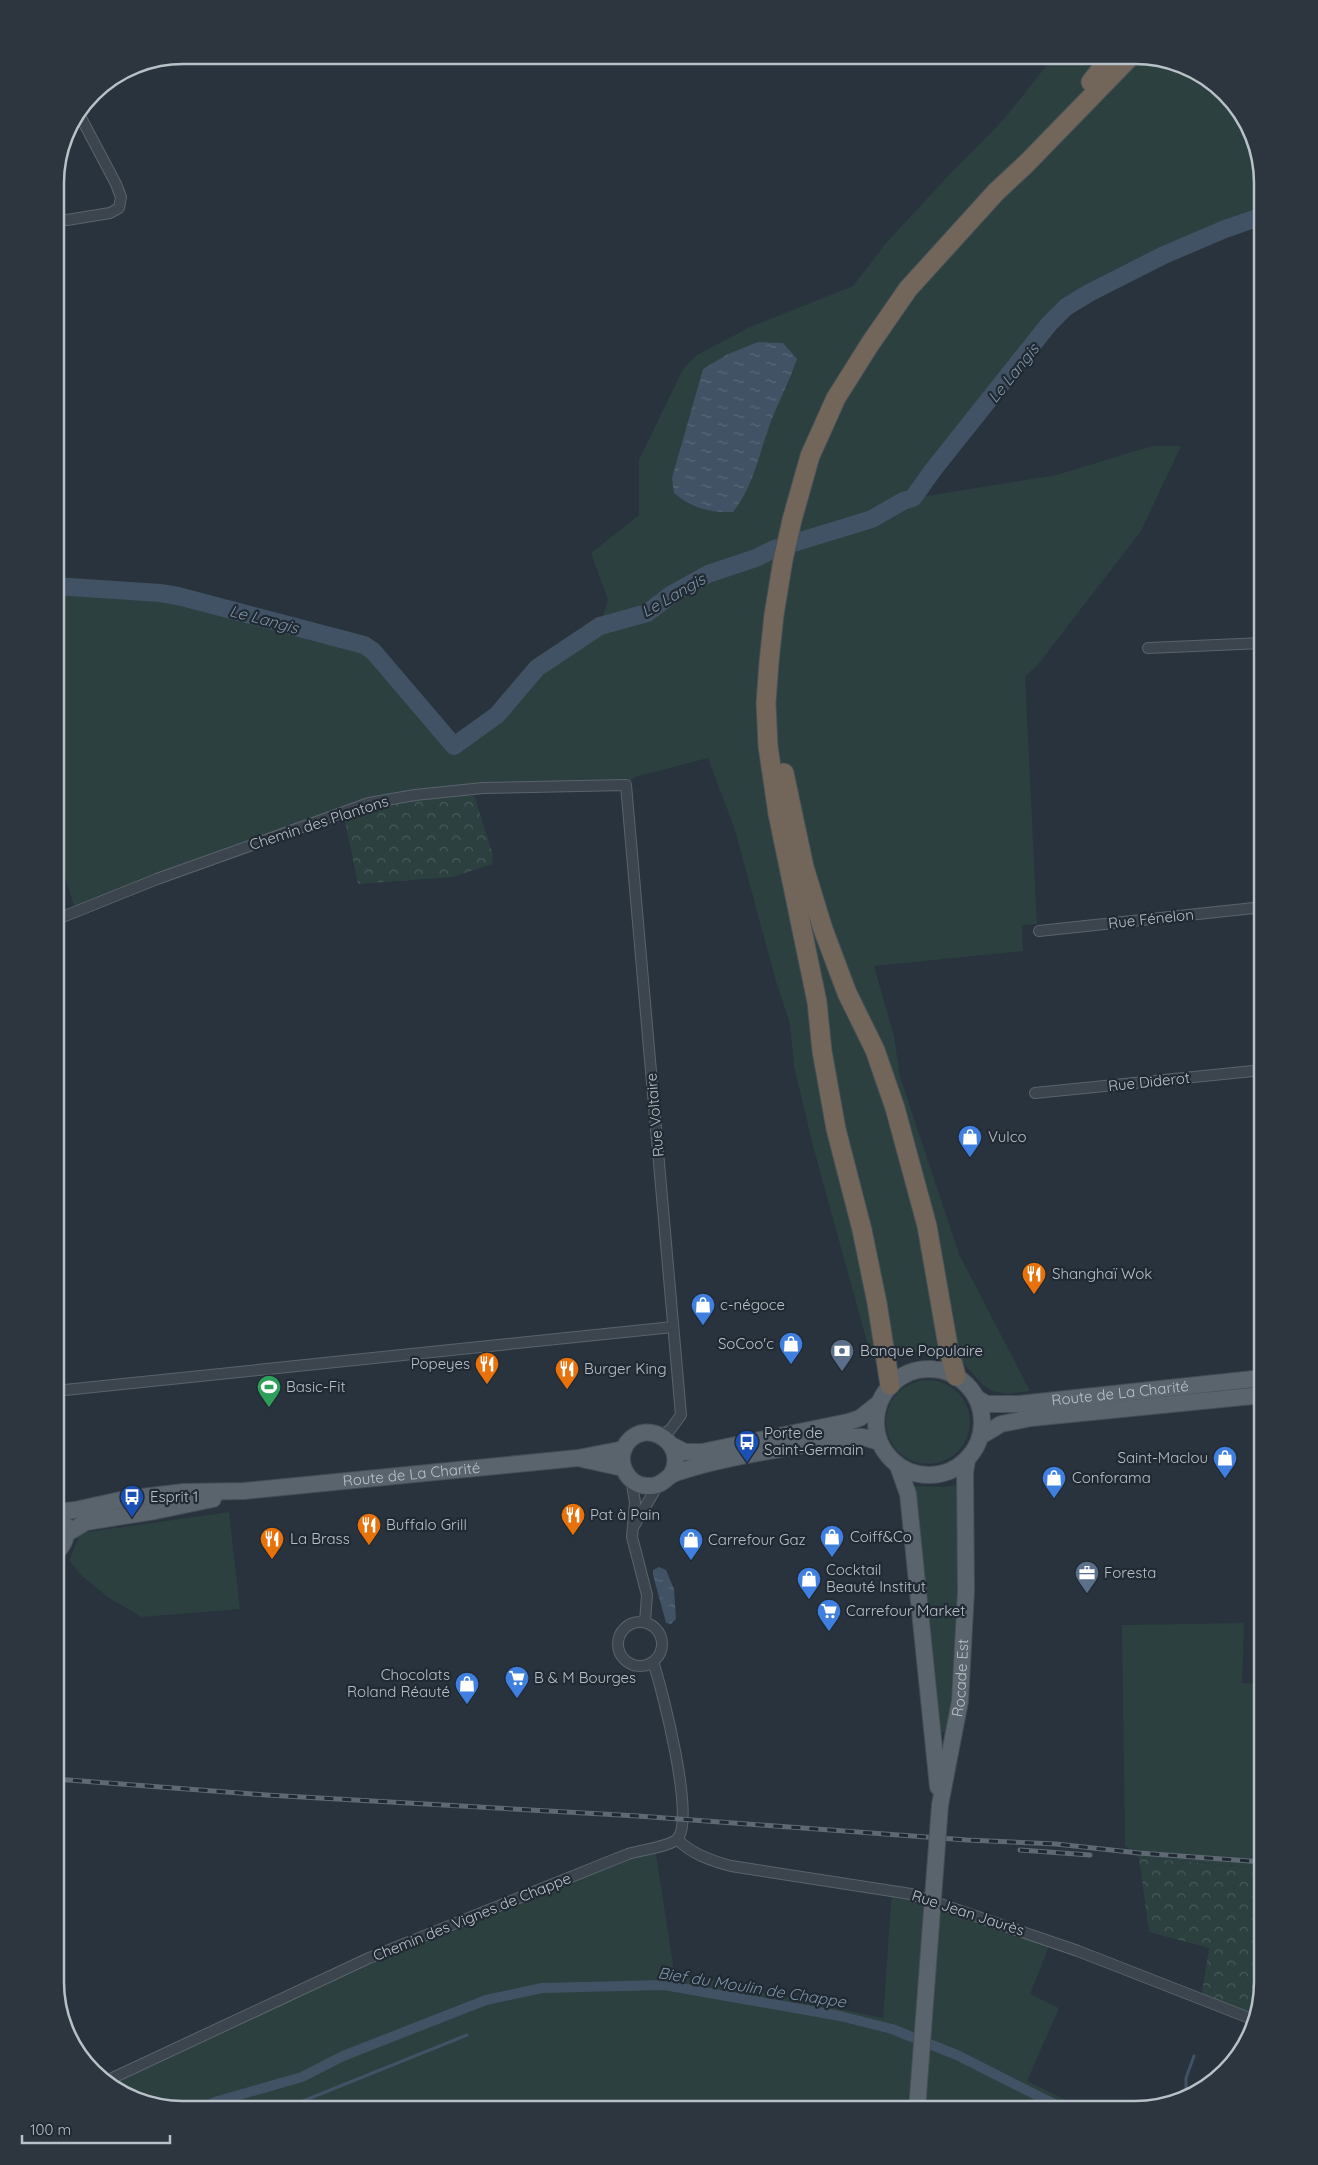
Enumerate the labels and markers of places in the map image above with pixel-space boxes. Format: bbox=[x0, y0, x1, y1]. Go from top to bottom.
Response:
shop icon: Vulco bbox=[957, 1124, 983, 1158]
place label: Vulco bbox=[988, 1127, 1027, 1146]
restaurant icon: Shanghaï Wok bbox=[1021, 1261, 1047, 1295]
place label: Shanghaï Wok bbox=[1052, 1264, 1152, 1283]
shop icon: c-négoce bbox=[690, 1292, 716, 1326]
place label: c-négoce bbox=[720, 1295, 785, 1314]
shop icon: SoCoo'c bbox=[778, 1331, 804, 1365]
place label: SoCoo'c bbox=[718, 1334, 774, 1353]
bank icon: Banque Populaire bbox=[829, 1338, 855, 1372]
place label: Banque Populaire bbox=[860, 1341, 983, 1360]
restaurant icon: Popeyes bbox=[474, 1351, 500, 1385]
place label: Popeyes bbox=[411, 1354, 470, 1373]
restaurant icon: Burger King bbox=[554, 1356, 580, 1390]
place label: Burger King bbox=[584, 1359, 667, 1378]
sports icon: Basic-Fit bbox=[256, 1374, 282, 1408]
place label: Basic-Fit bbox=[286, 1377, 346, 1396]
place label: Porte de Saint-Germain bbox=[764, 1423, 864, 1459]
bus stop icon: Porte de Saint-Germain bbox=[734, 1429, 760, 1463]
shop icon: Saint-Maclou bbox=[1212, 1445, 1238, 1479]
place label: Saint-Maclou bbox=[1118, 1448, 1208, 1467]
shop icon: Conforama bbox=[1041, 1465, 1067, 1499]
place label: Conforama bbox=[1072, 1468, 1151, 1487]
bus stop icon: Esprit 1 bbox=[119, 1484, 145, 1518]
place label: Esprit 1 bbox=[150, 1487, 198, 1506]
restaurant icon: Pat à Pain bbox=[560, 1502, 586, 1536]
place label: Pat à Pain bbox=[590, 1505, 660, 1524]
restaurant icon: Buffalo Grill bbox=[356, 1512, 382, 1546]
place label: Buffalo Grill bbox=[386, 1515, 467, 1534]
shop icon: Coiff&Co bbox=[819, 1524, 845, 1558]
restaurant icon: La Brass bbox=[259, 1526, 285, 1560]
shop icon: Carrefour Gaz bbox=[678, 1527, 704, 1561]
place label: Coiff&Co bbox=[850, 1527, 912, 1546]
place label: La Brass bbox=[290, 1529, 350, 1548]
place label: Carrefour Gaz bbox=[708, 1530, 806, 1549]
place label: Cocktail Beauté Institut bbox=[826, 1560, 926, 1596]
office icon: Foresta bbox=[1074, 1560, 1100, 1594]
place label: Foresta bbox=[1104, 1563, 1156, 1582]
shop icon: Cocktail Beauté Institut bbox=[796, 1566, 822, 1600]
supermarket icon: Carrefour Market bbox=[816, 1598, 842, 1632]
place label: Carrefour Market bbox=[846, 1601, 965, 1620]
place label: Chocolats Roland Réauté bbox=[347, 1665, 450, 1701]
supermarket icon: B & M Bourges bbox=[504, 1665, 530, 1699]
place label: B & M Bourges bbox=[534, 1668, 636, 1687]
shop icon: Chocolats Roland Réauté bbox=[454, 1671, 480, 1705]

